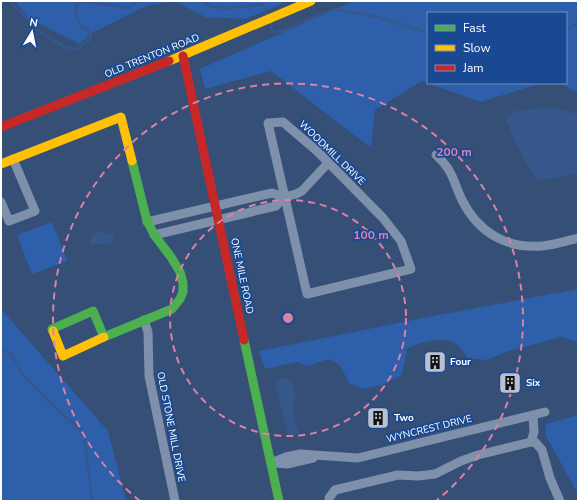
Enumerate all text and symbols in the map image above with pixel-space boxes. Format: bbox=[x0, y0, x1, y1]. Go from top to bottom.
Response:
north arrow bbox=[12, 12, 52, 52]
legend bbox=[427, 12, 567, 84]
text: N bbox=[28, 15, 39, 31]
text: Fast bbox=[463, 20, 486, 36]
street label: OLD TRENTON ROAD bbox=[102, 31, 202, 81]
text: Slow bbox=[463, 40, 491, 56]
text: Jam bbox=[462, 60, 484, 76]
street label: WOODMILL DRIVE bbox=[296, 118, 368, 189]
text: 200 m bbox=[436, 144, 472, 160]
text: 100 m bbox=[353, 227, 389, 243]
street label: ONE MILE ROAD bbox=[227, 237, 257, 315]
centre of rings bbox=[281, 311, 295, 325]
building icon: Four bbox=[422, 349, 448, 375]
place label: Four bbox=[450, 355, 471, 369]
building icon: Six bbox=[497, 370, 523, 396]
street label: OLD STONE MILL DRIVE bbox=[153, 371, 189, 484]
place label: Six bbox=[526, 376, 541, 390]
building icon: Two bbox=[365, 405, 391, 431]
place label: Two bbox=[394, 411, 414, 425]
street label: WYNCREST DRIVE bbox=[385, 412, 473, 446]

